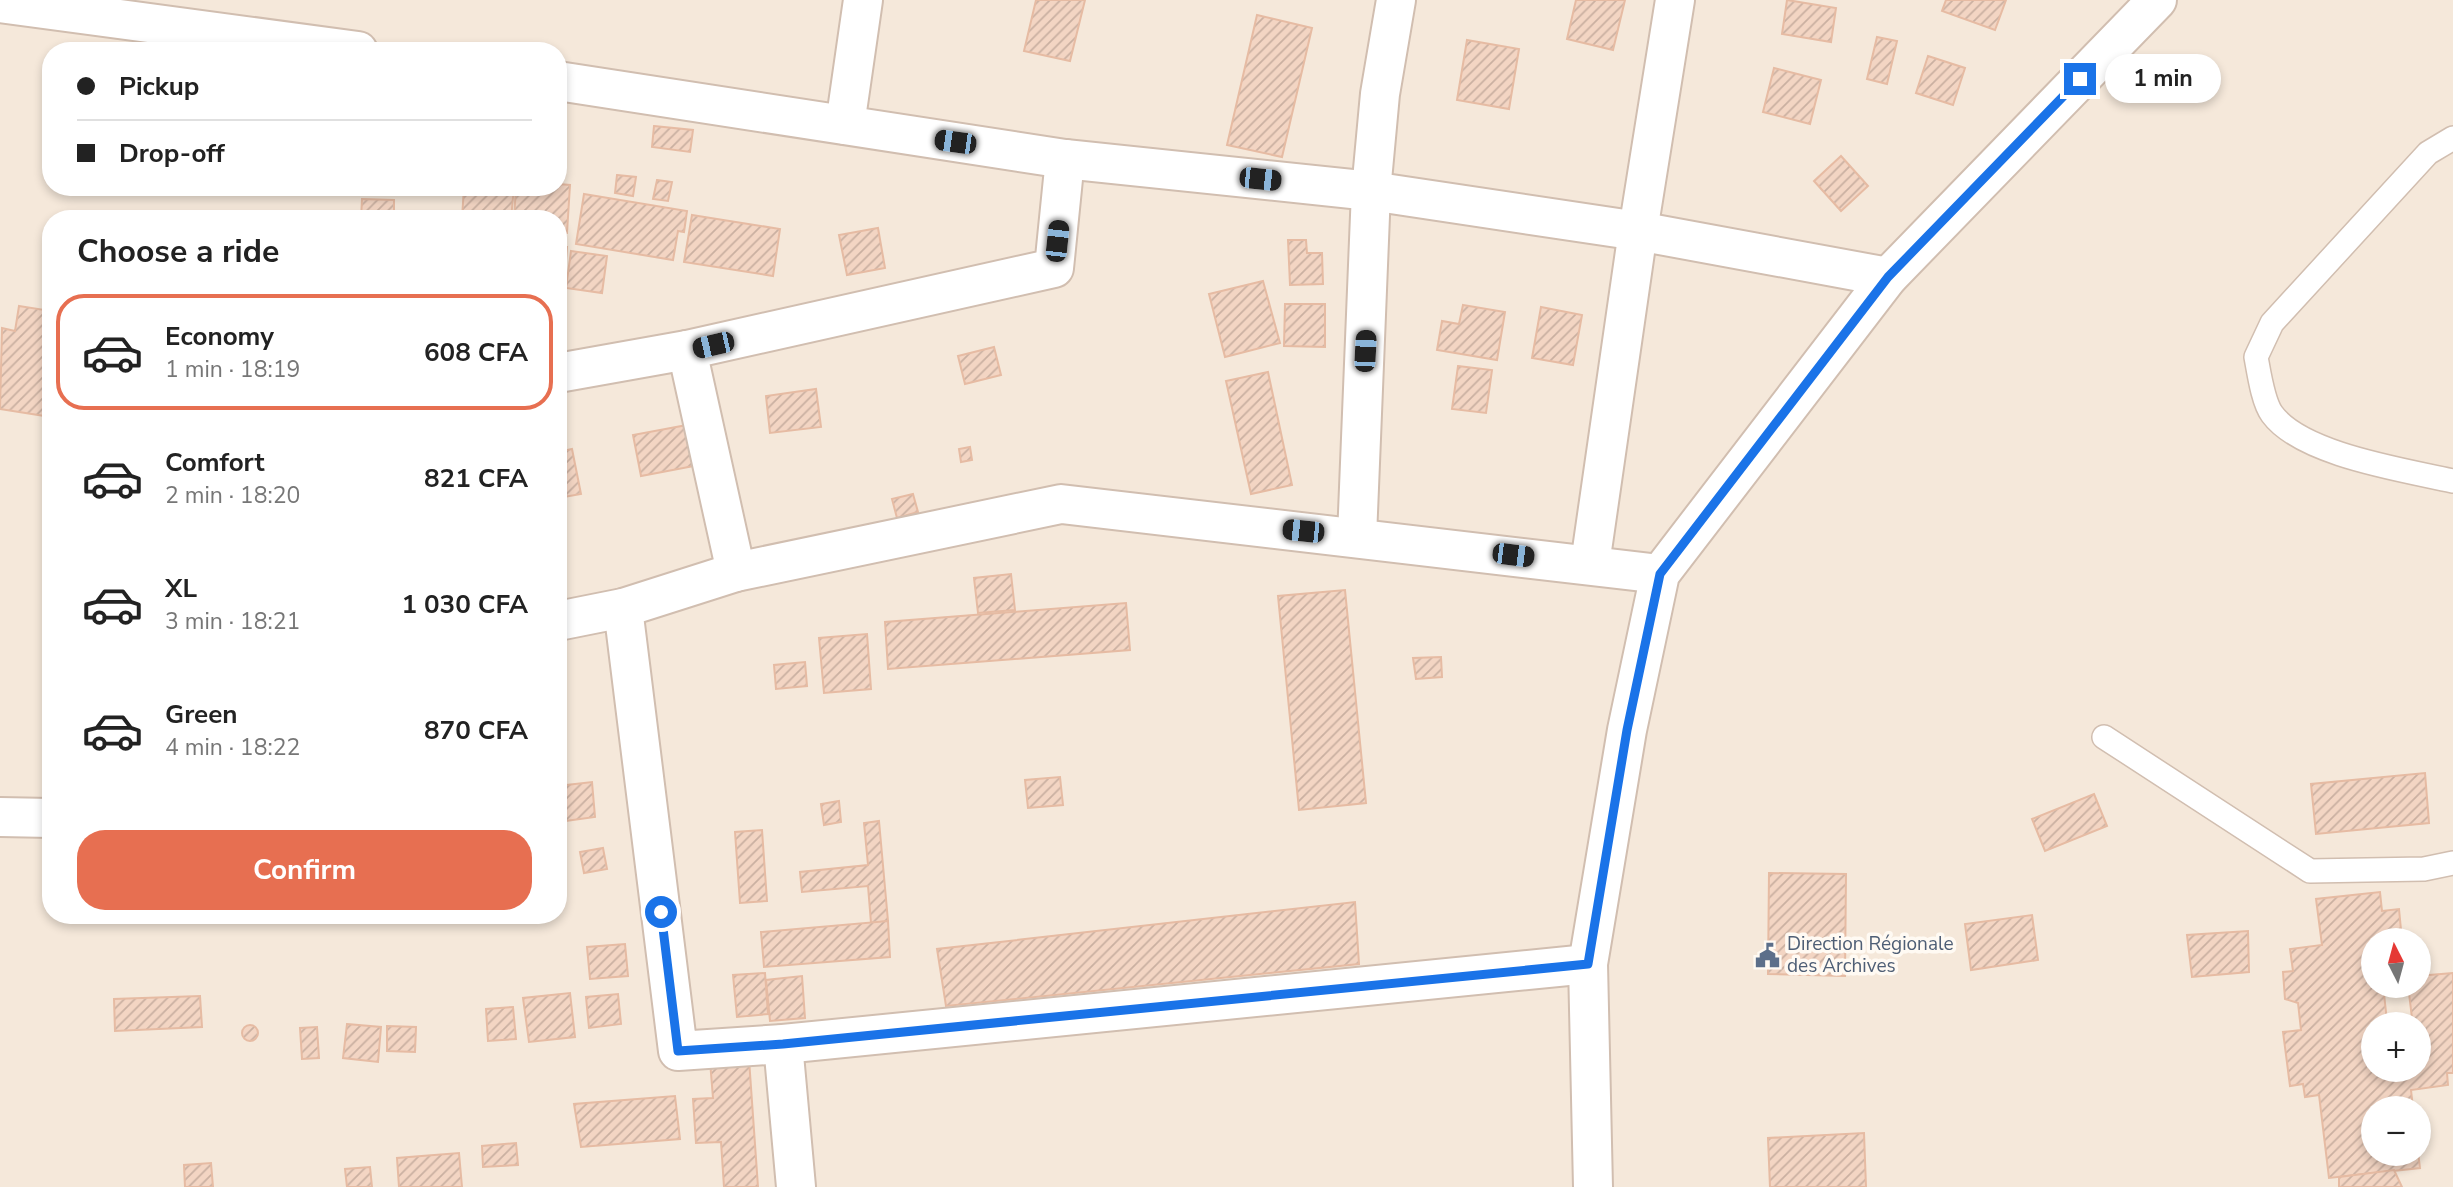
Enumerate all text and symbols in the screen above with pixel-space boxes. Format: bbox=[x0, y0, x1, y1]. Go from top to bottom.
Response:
callout: 1 min bbox=[2104, 55, 2220, 104]
route end bbox=[2064, 63, 2096, 95]
text: 1 min bbox=[2133, 63, 2193, 94]
text: Pickup bbox=[119, 69, 199, 104]
car bbox=[933, 129, 978, 155]
text: Drop-off bbox=[119, 136, 225, 171]
car bbox=[1239, 166, 1282, 192]
car bbox=[1045, 219, 1070, 263]
text: Choose a ride bbox=[77, 230, 279, 273]
text: Economy bbox=[165, 319, 274, 354]
icon: car bbox=[81, 321, 144, 384]
car bbox=[1354, 329, 1377, 373]
car bbox=[691, 330, 736, 360]
text: 608 CFA bbox=[424, 335, 528, 370]
text: 1 min · 18:19 bbox=[165, 354, 300, 385]
text: Comfort bbox=[165, 445, 265, 480]
icon: car bbox=[81, 447, 144, 510]
text: 821 CFA bbox=[424, 461, 528, 496]
text: 2 min · 18:20 bbox=[165, 480, 300, 511]
car bbox=[1282, 518, 1325, 544]
car bbox=[1491, 542, 1536, 568]
text: XL bbox=[165, 571, 197, 606]
icon: car bbox=[81, 573, 144, 636]
text: 1 030 CFA bbox=[401, 587, 528, 622]
text: 3 min · 18:21 bbox=[165, 606, 300, 637]
text: Green bbox=[165, 697, 238, 732]
icon: car bbox=[81, 699, 144, 762]
text: 870 CFA bbox=[424, 713, 528, 748]
text: 4 min · 18:22 bbox=[165, 732, 300, 763]
button: Confirm bbox=[77, 830, 532, 910]
route start bbox=[645, 896, 677, 928]
north arrow bbox=[2361, 928, 2431, 998]
map controls bbox=[2361, 928, 2431, 1166]
place label: Direction Régionale des Archives bbox=[1787, 931, 1954, 979]
public building icon: Direction Régionale des Archives bbox=[1753, 941, 1781, 969]
button: + bbox=[2361, 1012, 2431, 1082]
button: − bbox=[2361, 1096, 2431, 1166]

